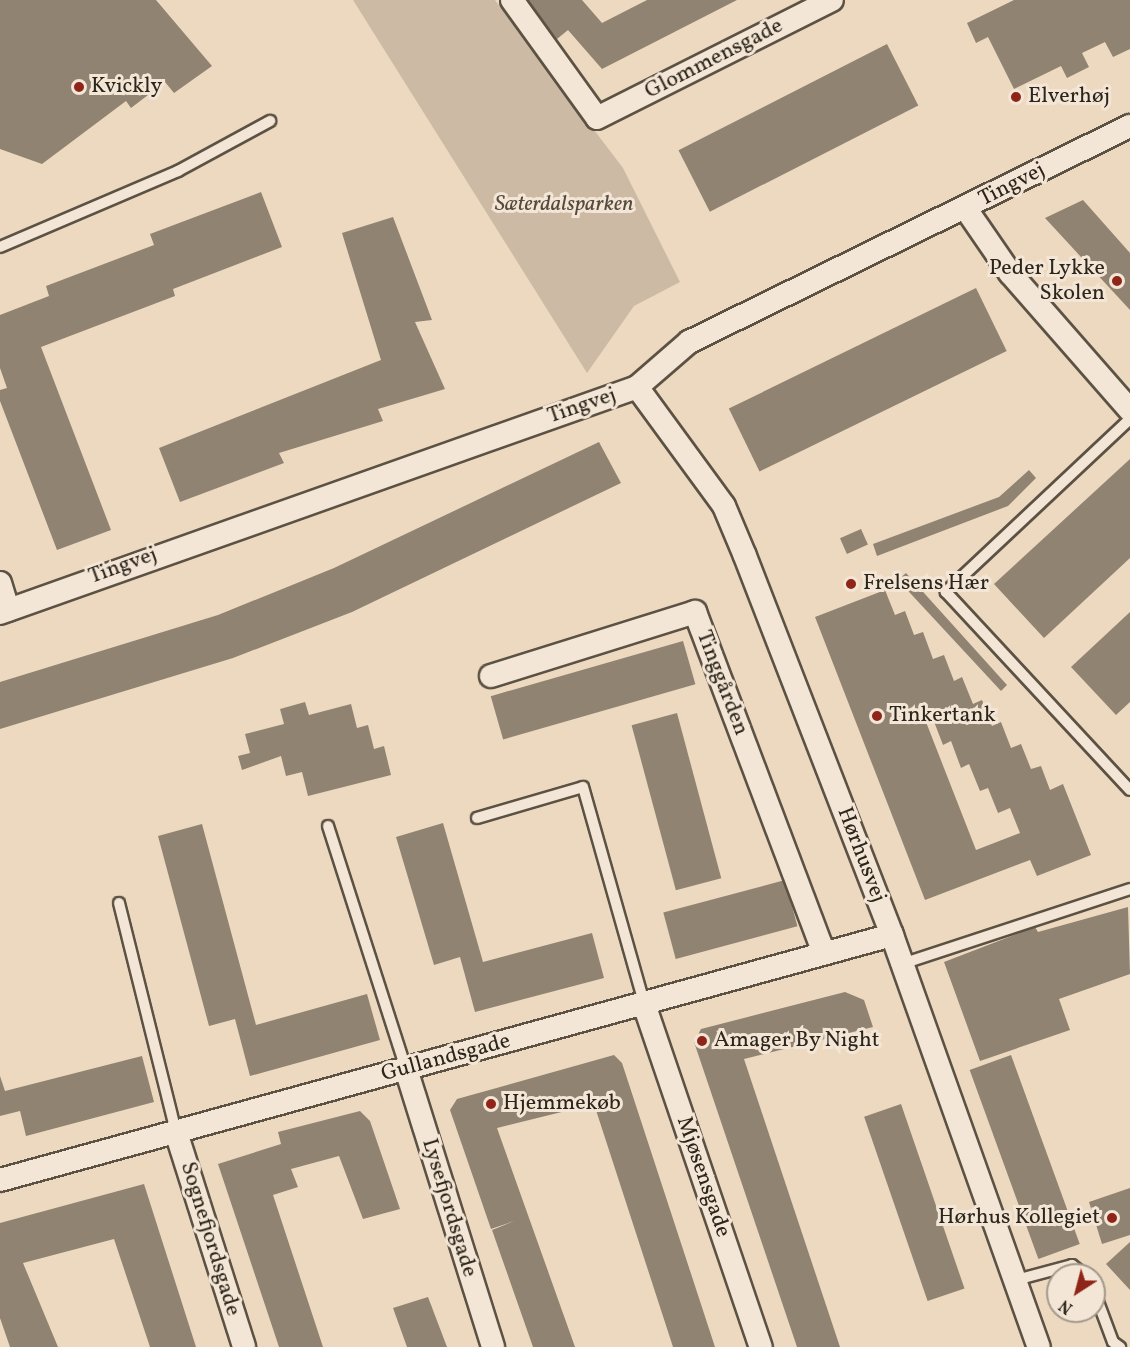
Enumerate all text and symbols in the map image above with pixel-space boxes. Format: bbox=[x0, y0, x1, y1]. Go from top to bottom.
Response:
street label: Glommensgade bbox=[641, 13, 787, 105]
place label: Kvickly bbox=[91, 74, 162, 100]
marker: Kvickly bbox=[72, 80, 86, 94]
place label: Elverhøj bbox=[1028, 84, 1110, 110]
marker: Elverhøj bbox=[1009, 90, 1023, 104]
street label: Tingvej bbox=[974, 157, 1050, 213]
park label: Sæterdalsparken bbox=[495, 192, 633, 218]
place label: Peder Lykke Skolen bbox=[989, 255, 1105, 306]
marker: Peder Lykke Skolen bbox=[1110, 274, 1124, 288]
street label: Tingvej bbox=[544, 382, 620, 430]
street label: Tingvej bbox=[85, 541, 161, 591]
place label: Frelsens Hær bbox=[863, 571, 989, 597]
marker: Frelsens Hær bbox=[844, 577, 858, 591]
street label: Tinggården bbox=[690, 627, 754, 739]
place label: Tinkertank bbox=[889, 703, 996, 729]
marker: Tinkertank bbox=[870, 709, 884, 723]
street label: Hørhusvej bbox=[831, 804, 891, 906]
street label: Gullandsgade bbox=[379, 1028, 513, 1088]
place label: Amager By Night bbox=[714, 1028, 880, 1054]
marker: Amager By Night bbox=[695, 1034, 709, 1048]
place label: Hjemmekøb bbox=[503, 1091, 621, 1117]
marker: Hjemmekøb bbox=[484, 1097, 498, 1111]
street label: Mjøsensgade bbox=[670, 1113, 736, 1241]
street label: Lysefjordsgade bbox=[415, 1136, 483, 1280]
street label: Sognefjordsgade bbox=[174, 1159, 246, 1319]
place label: Hørhus Kollegiet bbox=[938, 1205, 1100, 1231]
marker: Hørhus Kollegiet bbox=[1105, 1211, 1119, 1225]
north arrow bbox=[1046, 1263, 1106, 1323]
text: N bbox=[1055, 1294, 1078, 1318]

